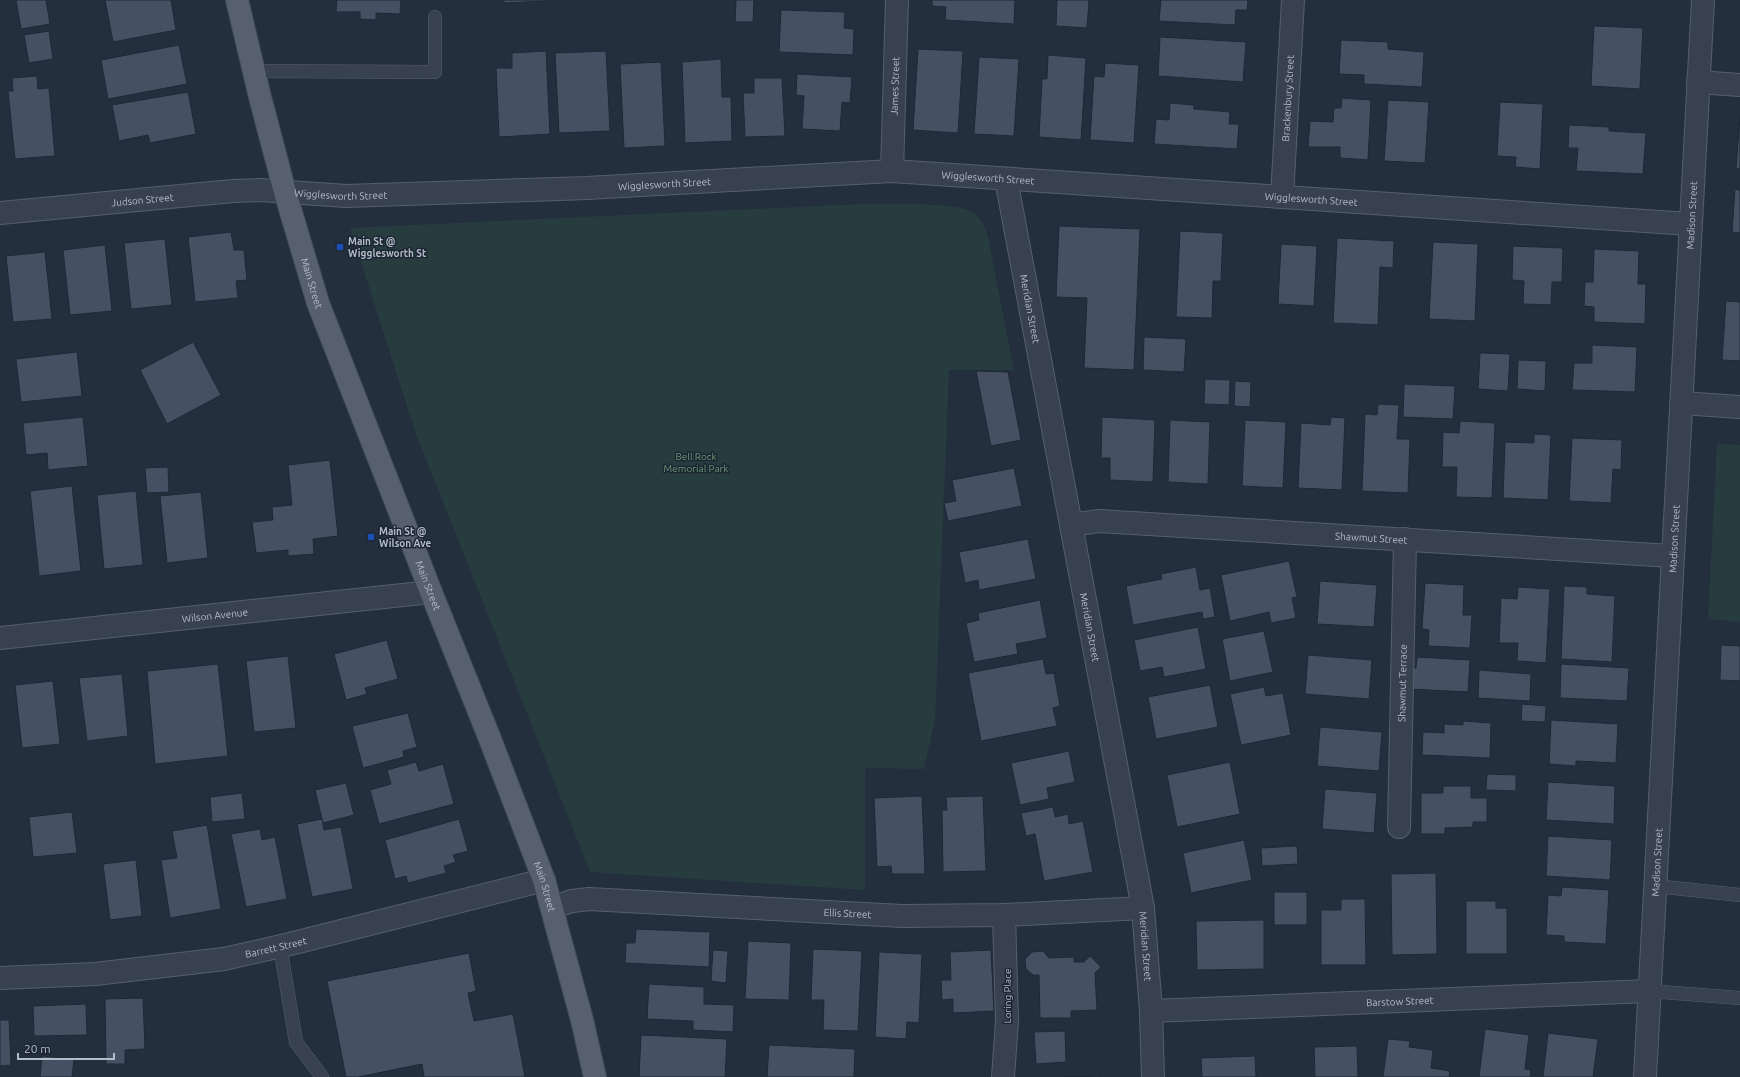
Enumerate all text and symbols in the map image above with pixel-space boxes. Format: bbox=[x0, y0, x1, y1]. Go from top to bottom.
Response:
street label: Brackenbury Street bbox=[1280, 54, 1296, 142]
street label: James Street bbox=[889, 56, 901, 116]
street label: Wigglesworth Street bbox=[941, 169, 1035, 186]
street label: Wigglesworth Street bbox=[618, 176, 711, 192]
street label: Madison Street bbox=[1685, 181, 1699, 250]
street label: Wigglesworth Street bbox=[294, 187, 388, 202]
street label: Wigglesworth Street bbox=[1264, 191, 1358, 208]
street label: Judson Street bbox=[111, 192, 174, 208]
place label: Main St @ Wigglesworth St bbox=[348, 236, 427, 259]
marker: Main St @ Wigglesworth St bbox=[335, 242, 345, 252]
street label: Main Street bbox=[299, 257, 325, 310]
street label: Meridian Street bbox=[1018, 273, 1042, 344]
park label: Bell Rock Memorial Park bbox=[664, 451, 728, 474]
street label: Madison Street bbox=[1667, 504, 1682, 573]
place label: Main St @ Wilson Ave bbox=[379, 526, 432, 549]
street label: Shawmut Street bbox=[1335, 530, 1408, 546]
marker: Main St @ Wilson Ave bbox=[366, 532, 376, 542]
street label: Main Street bbox=[413, 559, 443, 612]
street label: Meridian Street bbox=[1078, 592, 1102, 663]
street label: Wilson Avenue bbox=[181, 607, 248, 625]
street label: Shawmut Terrace bbox=[1396, 644, 1409, 722]
street label: Madison Street bbox=[1650, 828, 1664, 897]
street label: Main Street bbox=[531, 860, 557, 913]
street label: Ellis Street bbox=[823, 907, 872, 920]
street label: Meridian Street bbox=[1137, 911, 1154, 981]
street label: Barrett Street bbox=[244, 935, 308, 960]
street label: Loring Place bbox=[1002, 969, 1013, 1023]
street label: Barstow Street bbox=[1366, 995, 1434, 1008]
scale bar bbox=[18, 1035, 114, 1061]
text: 20 m bbox=[24, 1042, 51, 1055]

